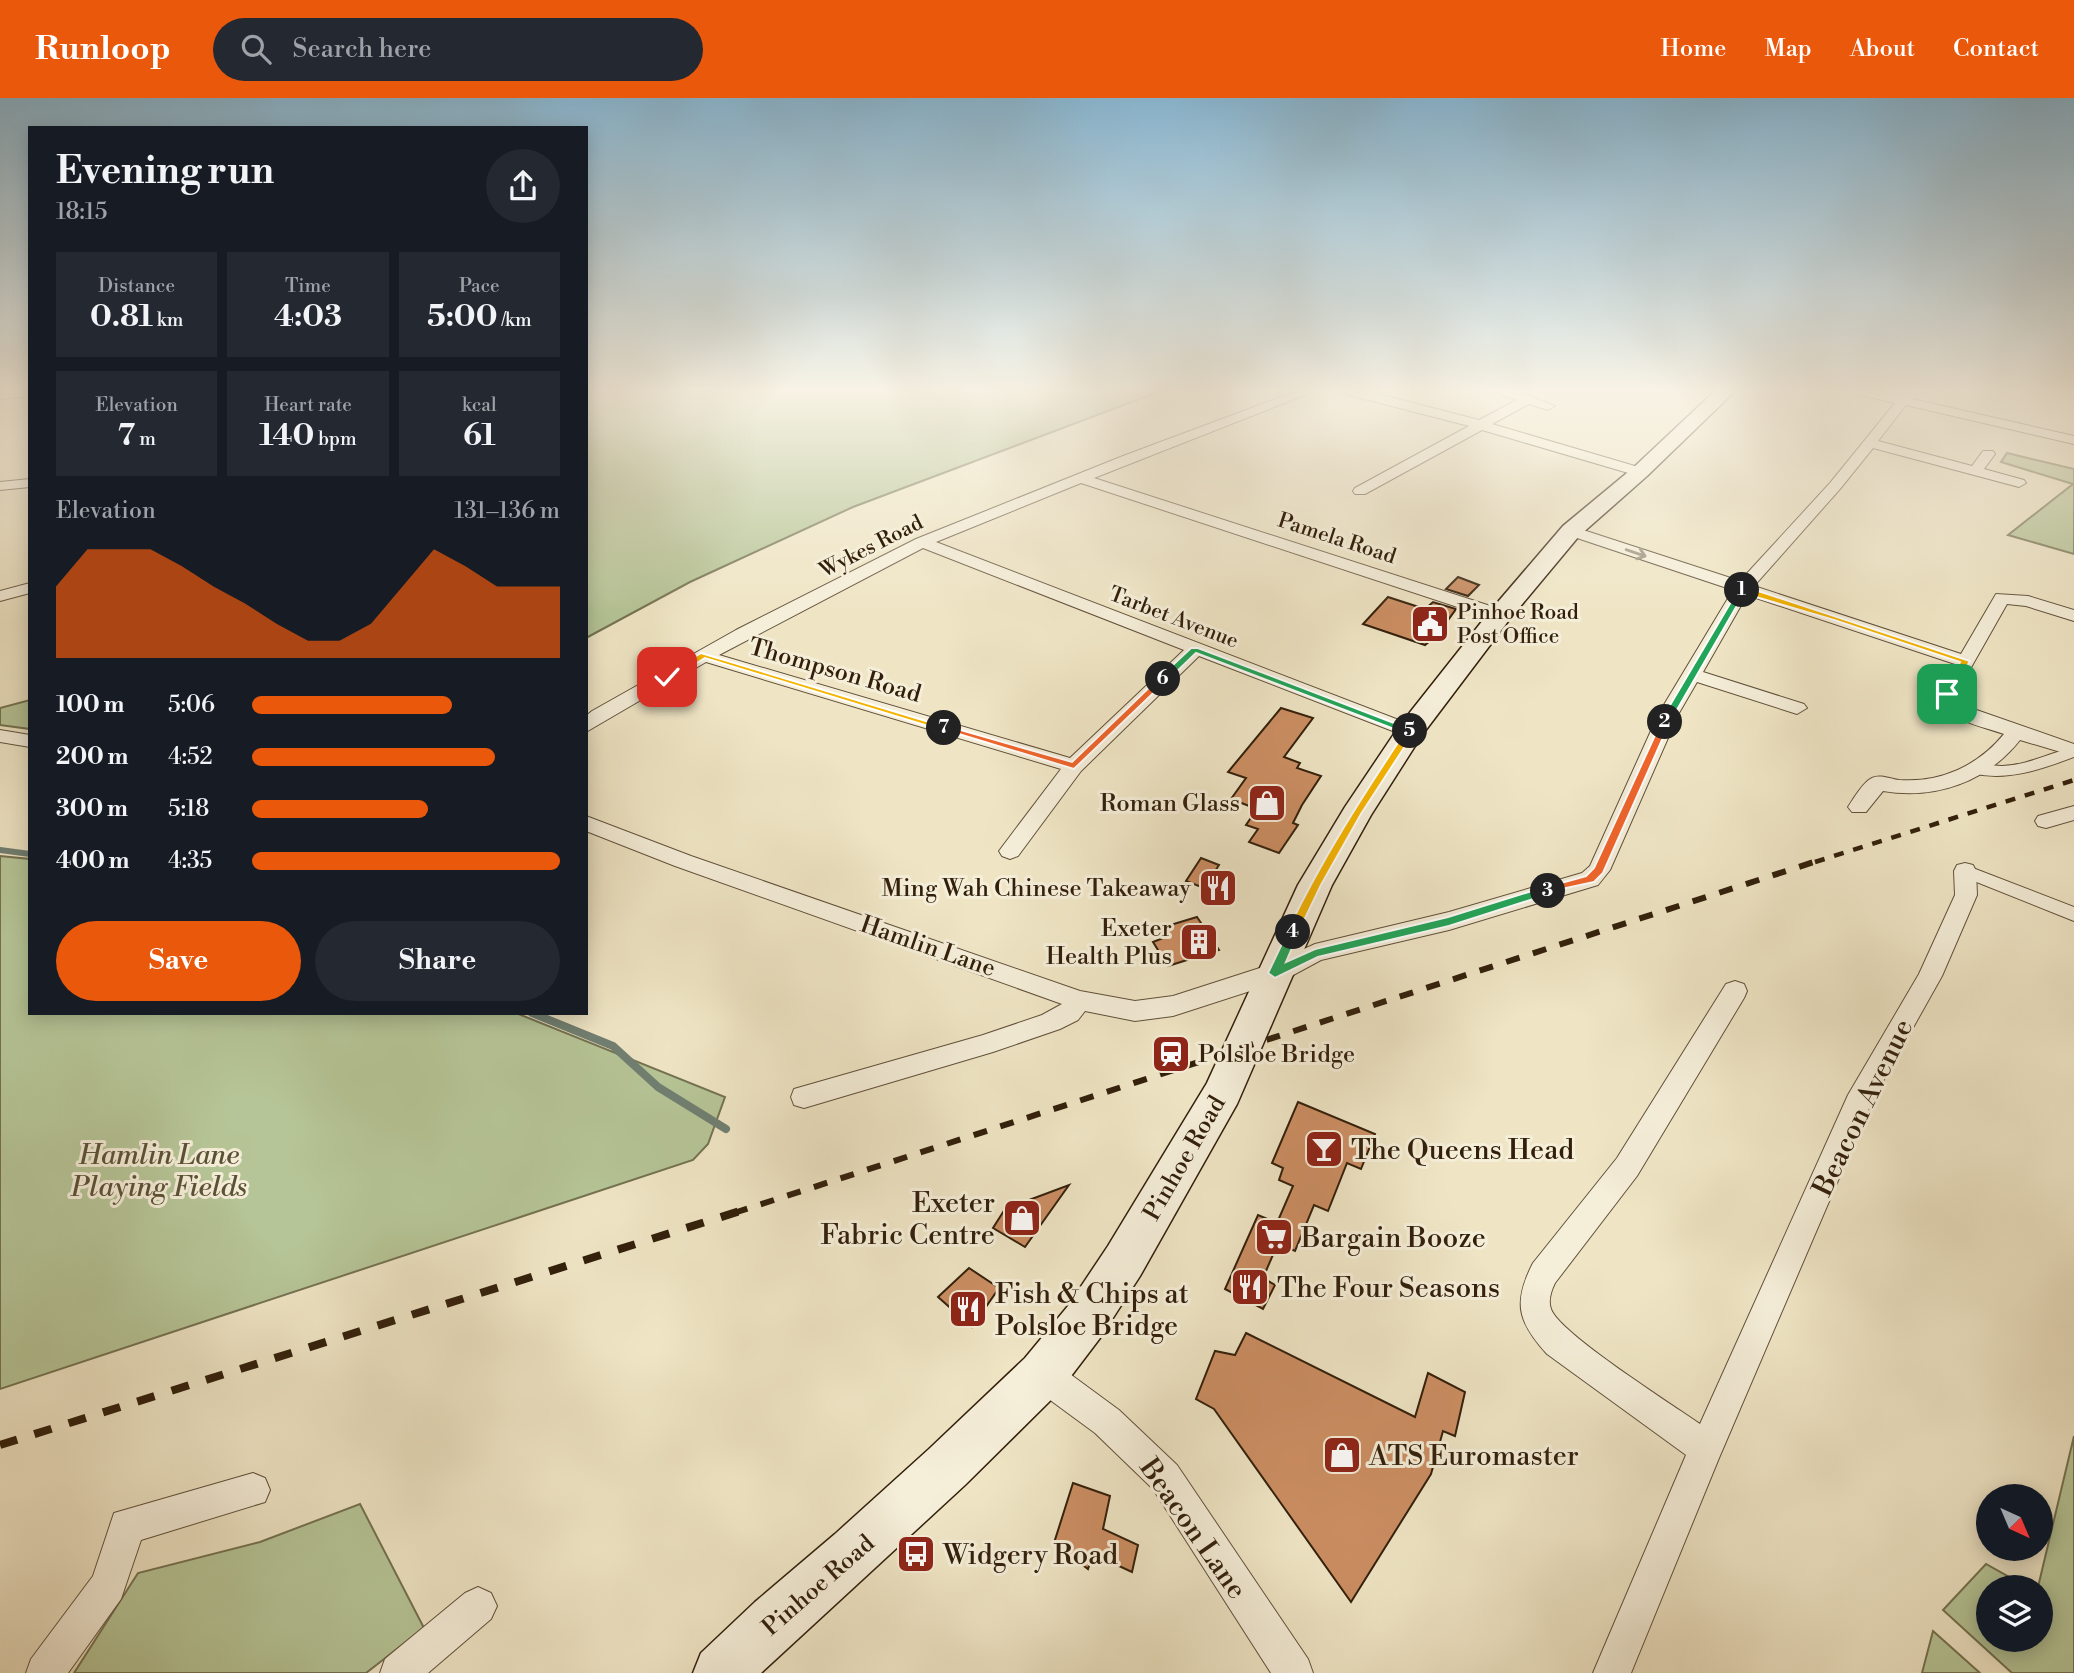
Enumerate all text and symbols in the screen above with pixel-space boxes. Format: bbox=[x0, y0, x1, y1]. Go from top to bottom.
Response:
search box bbox=[213, 18, 703, 81]
text: Runloop bbox=[35, 29, 171, 70]
icon: search bbox=[237, 30, 275, 68]
text: Search here bbox=[293, 33, 431, 65]
text: Home bbox=[1661, 34, 1726, 64]
text: Map bbox=[1764, 34, 1812, 64]
text: About bbox=[1850, 34, 1915, 64]
text: Contact bbox=[1953, 34, 2039, 64]
text: Evening run bbox=[56, 148, 274, 195]
button: share bbox=[486, 149, 560, 223]
text: 18:15 bbox=[56, 198, 107, 226]
text: Distance bbox=[98, 274, 175, 298]
text: Time bbox=[285, 274, 331, 298]
text: Pace bbox=[459, 274, 500, 298]
text: 0.81 bbox=[90, 298, 153, 336]
text: 4:03 bbox=[274, 298, 342, 336]
text: 5:00 bbox=[427, 298, 498, 336]
text: km bbox=[153, 308, 183, 332]
text: /km bbox=[498, 308, 532, 332]
text: Elevation bbox=[96, 393, 178, 417]
text: Heart rate bbox=[264, 393, 352, 417]
text: kcal bbox=[462, 393, 497, 417]
text: 7 bbox=[118, 417, 135, 455]
text: 140 bbox=[259, 417, 314, 455]
text: 61 bbox=[463, 417, 496, 455]
text: m bbox=[135, 427, 156, 451]
text: bpm bbox=[314, 427, 357, 451]
text: Elevation bbox=[56, 497, 156, 525]
text: 131–136 m bbox=[454, 497, 560, 525]
street label: Pamela Road bbox=[1274, 508, 1399, 570]
street label: Wykes Road bbox=[815, 510, 928, 584]
one-way arrow bbox=[1624, 548, 1646, 560]
pin: 1 bbox=[1724, 573, 1760, 608]
text: 1 bbox=[1737, 577, 1746, 601]
street label: Tarbet Avenue bbox=[1105, 581, 1242, 655]
place label: Pinhoe Road Post Office bbox=[1457, 600, 1579, 650]
public building icon: Pinhoe Road Post Office bbox=[1409, 603, 1451, 645]
street label: Thompson Road bbox=[745, 632, 925, 710]
pin bbox=[637, 647, 697, 707]
icon: check bbox=[648, 658, 686, 696]
pin: 6 bbox=[1146, 662, 1180, 696]
pin bbox=[1917, 664, 1977, 724]
text: 6 bbox=[1157, 666, 1168, 690]
icon: arrive bbox=[1928, 675, 1966, 713]
text: 100 m bbox=[56, 691, 124, 719]
text: 5:06 bbox=[168, 691, 215, 719]
pin: 2 bbox=[1648, 704, 1682, 740]
text: 2 bbox=[1659, 709, 1670, 733]
pin: 7 bbox=[926, 710, 962, 746]
pin: 5 bbox=[1392, 714, 1428, 748]
text: 7 bbox=[938, 715, 949, 739]
text: 5 bbox=[1404, 718, 1415, 742]
text: 200 m bbox=[56, 743, 128, 771]
text: 4:52 bbox=[168, 743, 213, 771]
shop icon: Roman Glass bbox=[1246, 782, 1288, 824]
place label: Roman Glass bbox=[1100, 789, 1240, 819]
text: 300 m bbox=[56, 795, 128, 823]
text: 5:18 bbox=[168, 795, 209, 823]
text: 400 m bbox=[56, 847, 129, 875]
text: 4:35 bbox=[168, 847, 212, 875]
restaurant icon: Ming Wah Chinese Takeaway bbox=[1197, 867, 1239, 909]
place label: Ming Wah Chinese Takeaway bbox=[881, 874, 1191, 904]
pin: 3 bbox=[1530, 874, 1566, 908]
text: 3 bbox=[1542, 878, 1553, 902]
street label: Hamlin Lane bbox=[856, 910, 999, 984]
place label: Exeter Health Plus bbox=[1046, 914, 1172, 972]
pin: 4 bbox=[1276, 914, 1310, 950]
text: 4 bbox=[1286, 919, 1299, 943]
button: Save bbox=[56, 921, 301, 1001]
button: Share bbox=[315, 921, 560, 1001]
building icon: Exeter Health Plus bbox=[1178, 921, 1220, 963]
street label: Beacon Avenue bbox=[1805, 1013, 1921, 1203]
station icon: Polsloe Bridge bbox=[1150, 1033, 1192, 1075]
place label: Polsloe Bridge bbox=[1198, 1040, 1355, 1070]
street label: Pinhoe Road bbox=[1137, 1090, 1233, 1226]
bar icon: The Queens Head bbox=[1303, 1128, 1345, 1170]
place label: The Queens Head bbox=[1351, 1133, 1574, 1168]
park label: Hamlin Lane Playing Fields bbox=[70, 1138, 247, 1205]
place label: Exeter Fabric Centre bbox=[820, 1186, 995, 1253]
shop icon: Exeter Fabric Centre bbox=[1001, 1197, 1043, 1239]
supermarket icon: Bargain Booze bbox=[1253, 1216, 1295, 1258]
place label: Bargain Booze bbox=[1300, 1221, 1486, 1256]
restaurant icon: The Four Seasons bbox=[1229, 1266, 1271, 1308]
place label: The Four Seasons bbox=[1277, 1271, 1500, 1306]
place label: Fish & Chips at Polsloe Bridge bbox=[995, 1277, 1189, 1344]
restaurant icon: Fish & Chips at Polsloe Bridge bbox=[947, 1288, 989, 1330]
shop icon: ATS Euromaster bbox=[1321, 1434, 1363, 1476]
place label: ATS Euromaster bbox=[1368, 1439, 1579, 1474]
street label: Beacon Lane bbox=[1131, 1451, 1254, 1606]
north arrow bbox=[1976, 1484, 2053, 1561]
map controls bbox=[1976, 1484, 2053, 1652]
street label: Pinhoe Road bbox=[756, 1529, 881, 1643]
bus stop icon: Widgery Road bbox=[895, 1533, 937, 1575]
place label: Widgery Road bbox=[942, 1538, 1118, 1573]
button: layers bbox=[1976, 1575, 2053, 1652]

